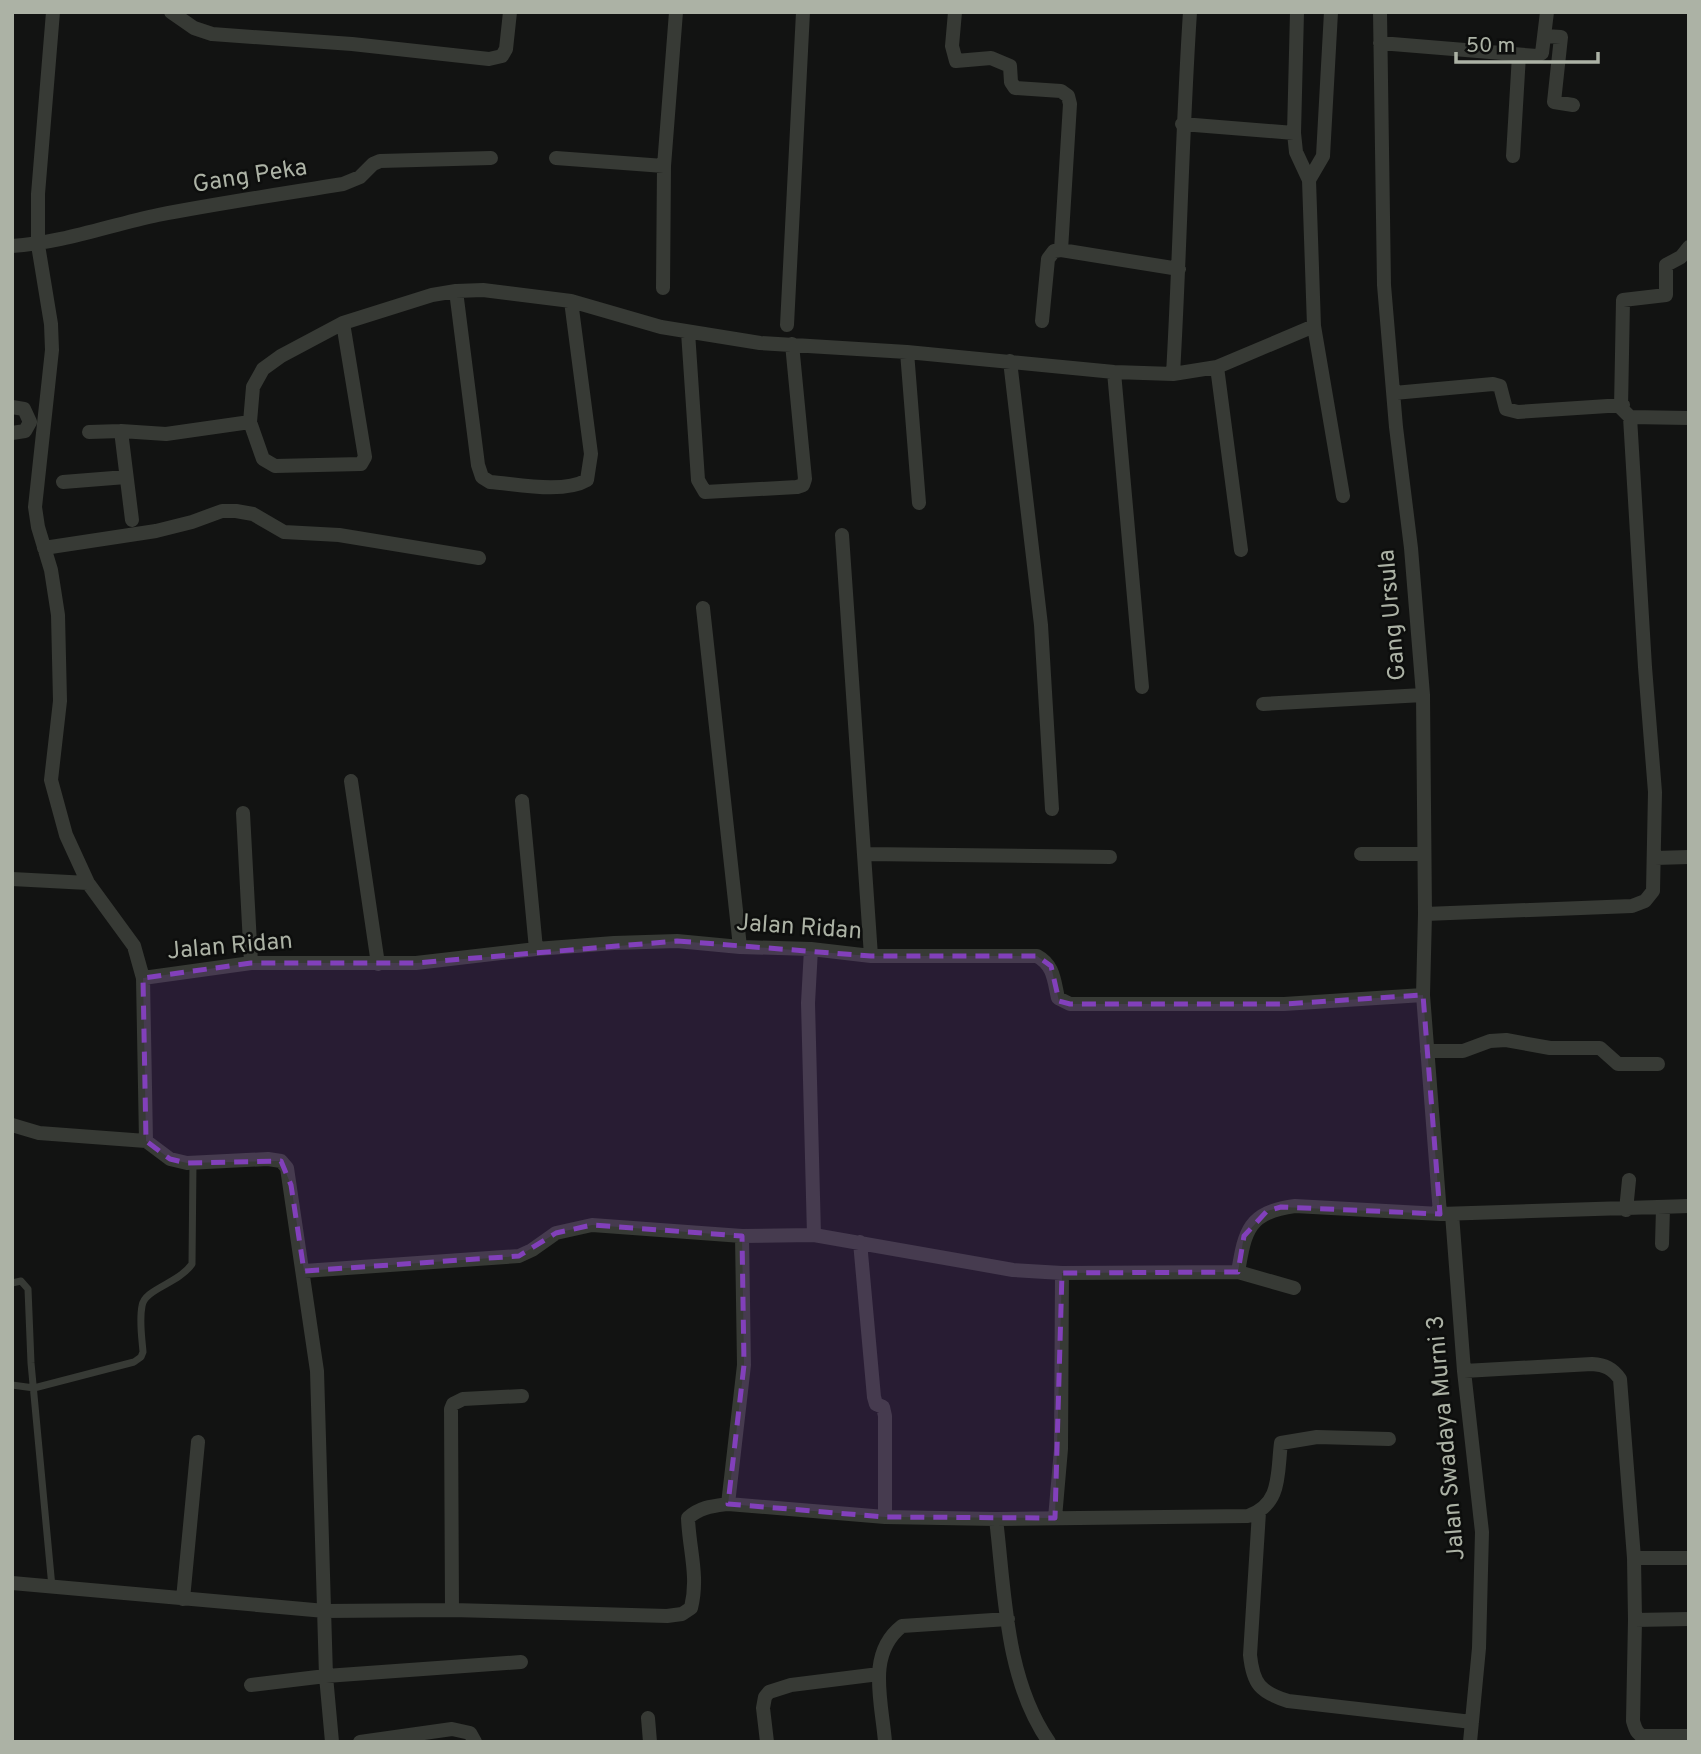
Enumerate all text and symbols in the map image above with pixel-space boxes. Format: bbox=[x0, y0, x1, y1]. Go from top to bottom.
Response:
scale bar bbox=[1456, 21, 1598, 65]
text: 50 m bbox=[1466, 33, 1515, 60]
street label: Gang Peka bbox=[191, 153, 309, 201]
street label: Gang Ursula bbox=[1372, 548, 1414, 682]
street label: Jalan Ridan bbox=[735, 909, 863, 947]
street label: Jalan Ridan bbox=[166, 927, 294, 967]
street label: Jalan Swadaya Murni 3 bbox=[1421, 1314, 1473, 1562]

